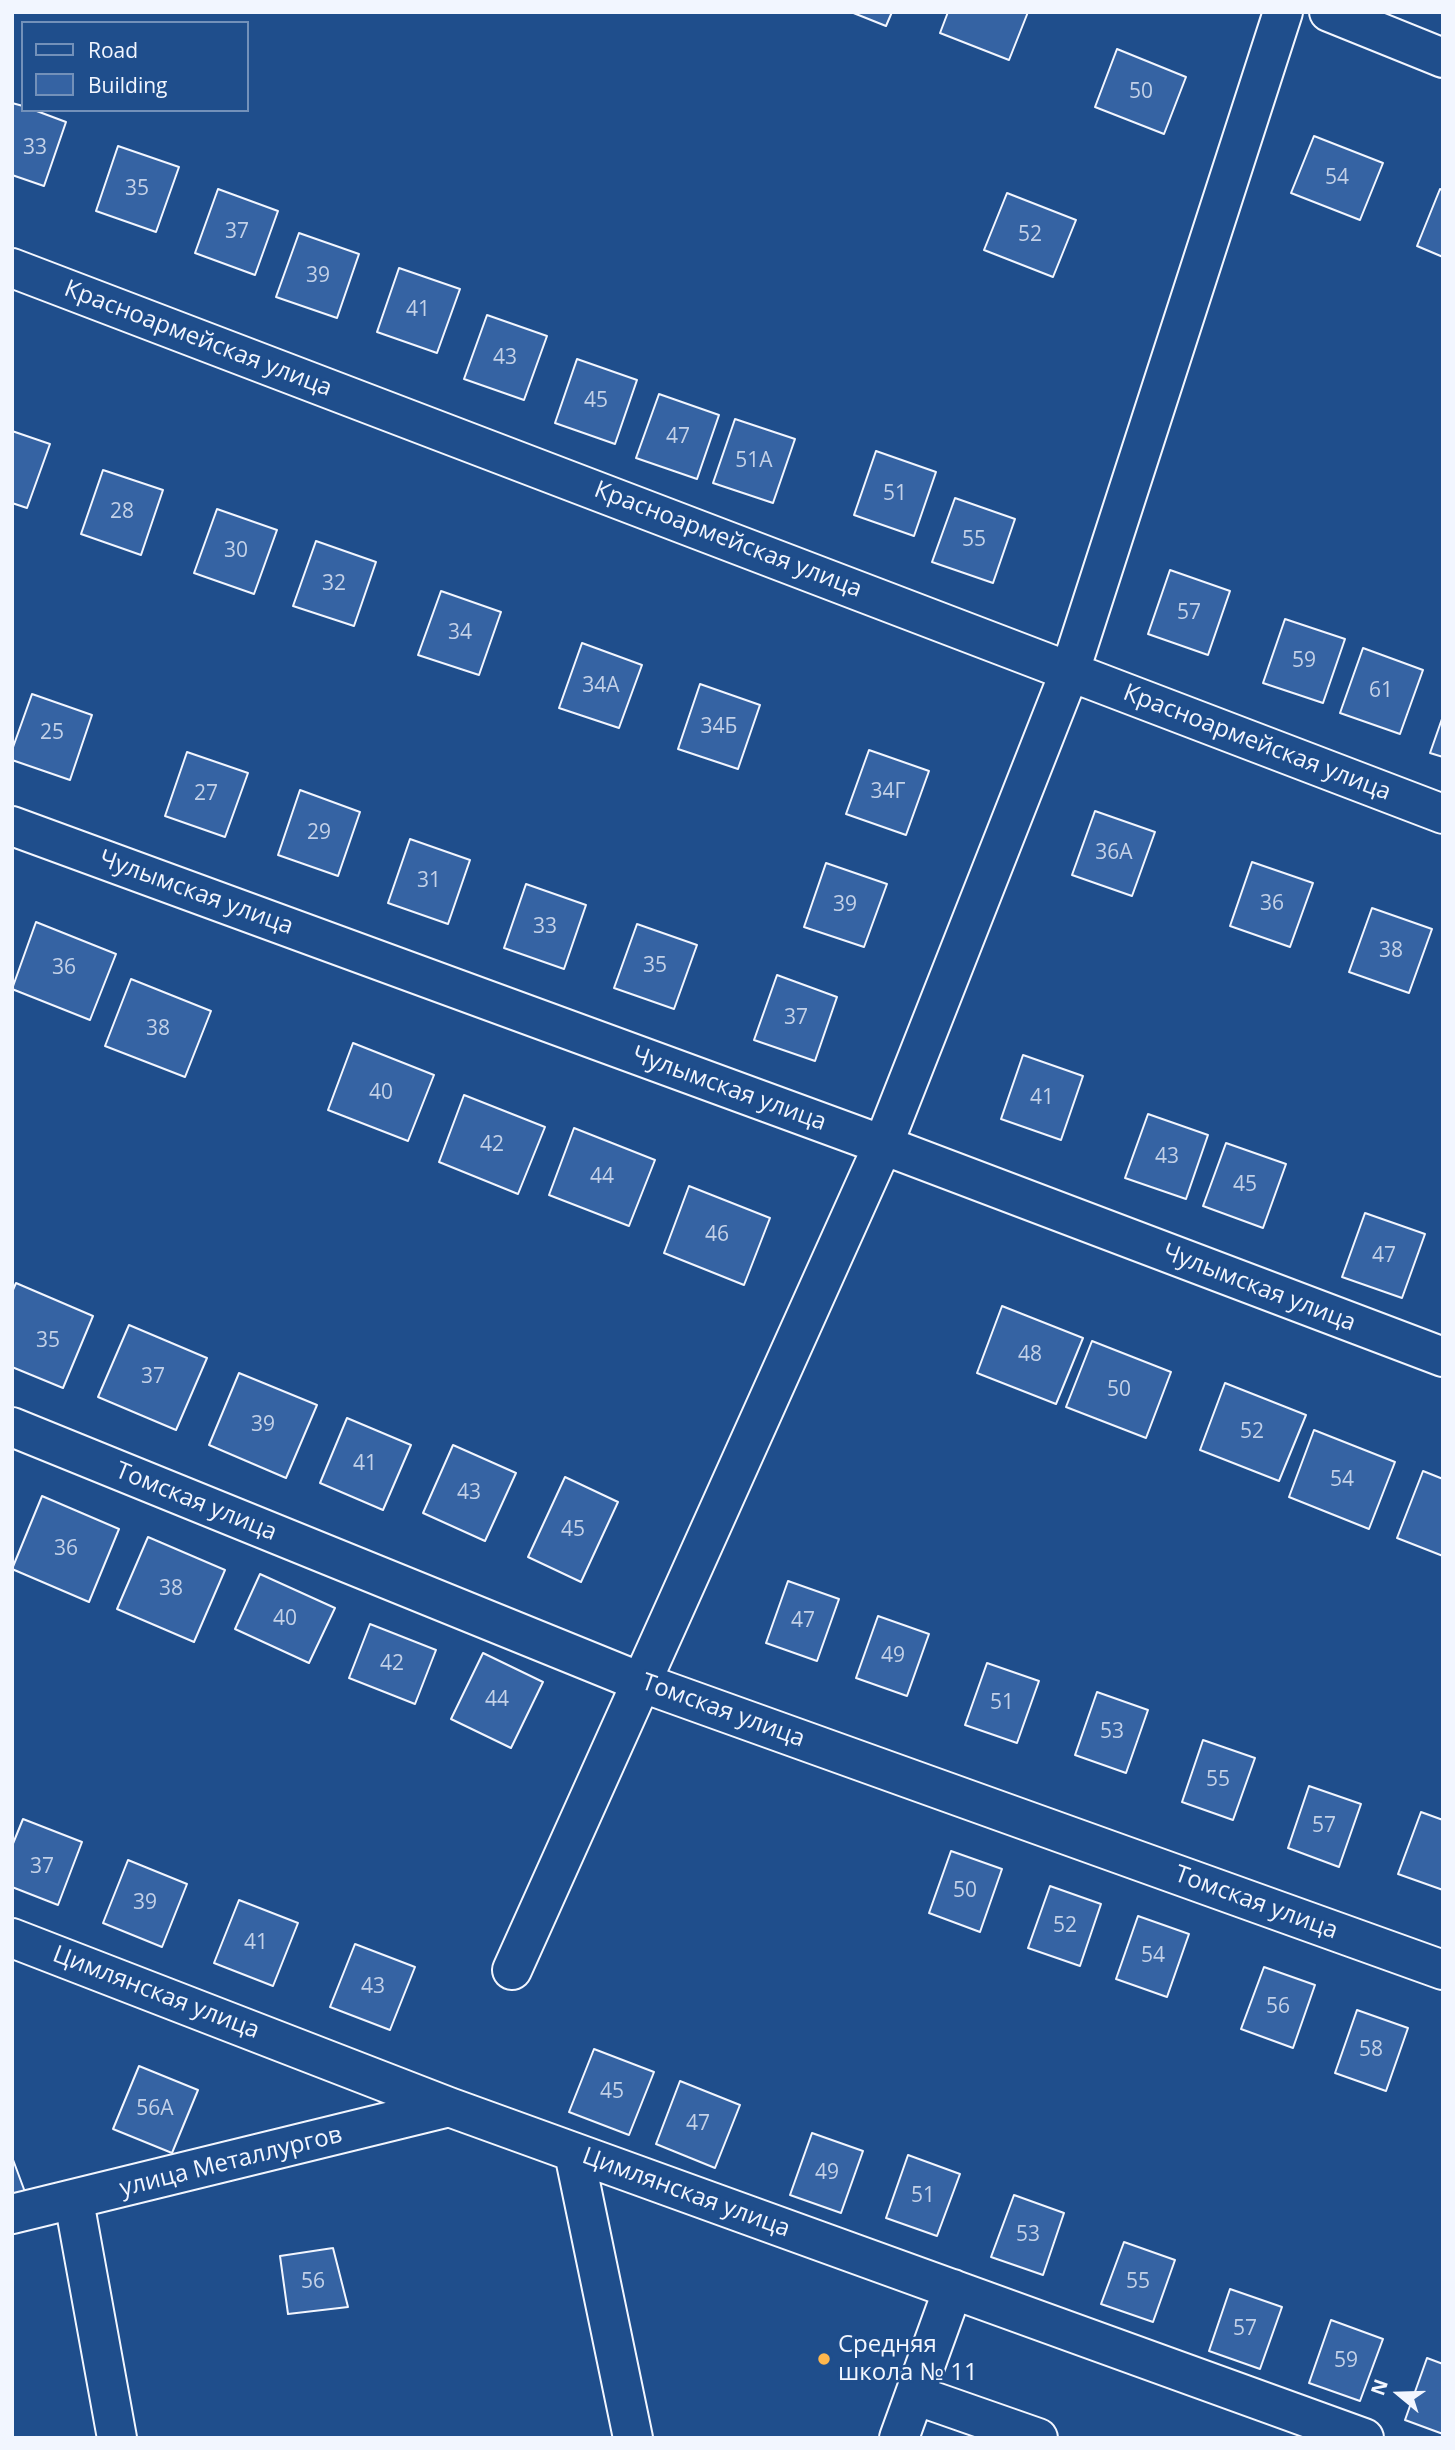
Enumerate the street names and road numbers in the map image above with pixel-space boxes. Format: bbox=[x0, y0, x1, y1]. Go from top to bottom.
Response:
street label: Красноармейская улица bbox=[60, 275, 336, 403]
street label: Красноармейская улица bbox=[590, 476, 866, 604]
street label: Красноармейская улица bbox=[1119, 679, 1395, 807]
street label: Чулымская улица bbox=[95, 844, 297, 942]
street label: Чулымская улица bbox=[628, 1040, 830, 1138]
street label: Чулымская улица bbox=[1158, 1238, 1360, 1338]
street label: Томская улица bbox=[111, 1457, 281, 1547]
street label: Томская улица bbox=[638, 1668, 808, 1754]
street label: Томская улица bbox=[1171, 1860, 1341, 1946]
street label: Цимлянская улица bbox=[49, 1940, 263, 2046]
street label: улица Металлургов bbox=[117, 2120, 345, 2204]
street label: Цимлянская улица bbox=[578, 2142, 794, 2244]

